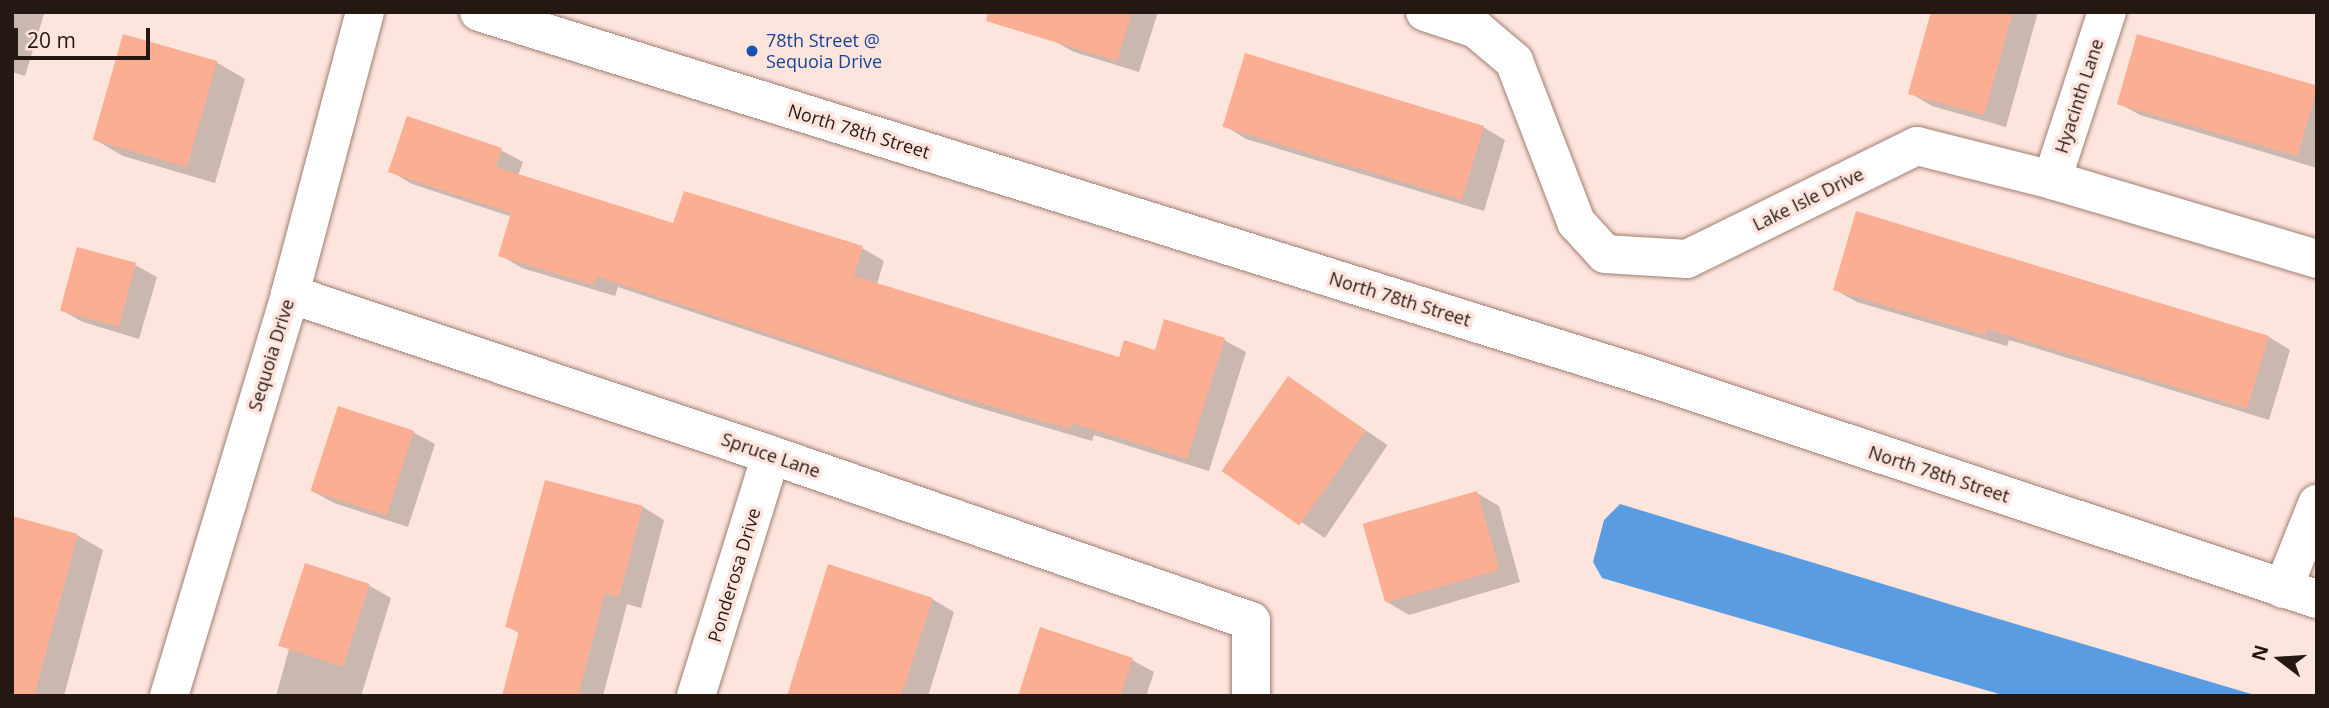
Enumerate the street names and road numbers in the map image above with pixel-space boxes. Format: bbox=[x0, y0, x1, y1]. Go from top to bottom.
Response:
street label: Hyacinth Lane bbox=[2050, 36, 2108, 156]
street label: North 78th Street bbox=[786, 99, 932, 163]
street label: Lake Isle Drive bbox=[1749, 163, 1867, 235]
street label: North 78th Street bbox=[1327, 267, 1473, 331]
street label: Sequoia Drive bbox=[244, 296, 298, 414]
street label: Spruce Lane bbox=[719, 428, 823, 482]
street label: North 78th Street bbox=[1866, 441, 2012, 507]
street label: Ponderosa Drive bbox=[703, 505, 765, 645]

